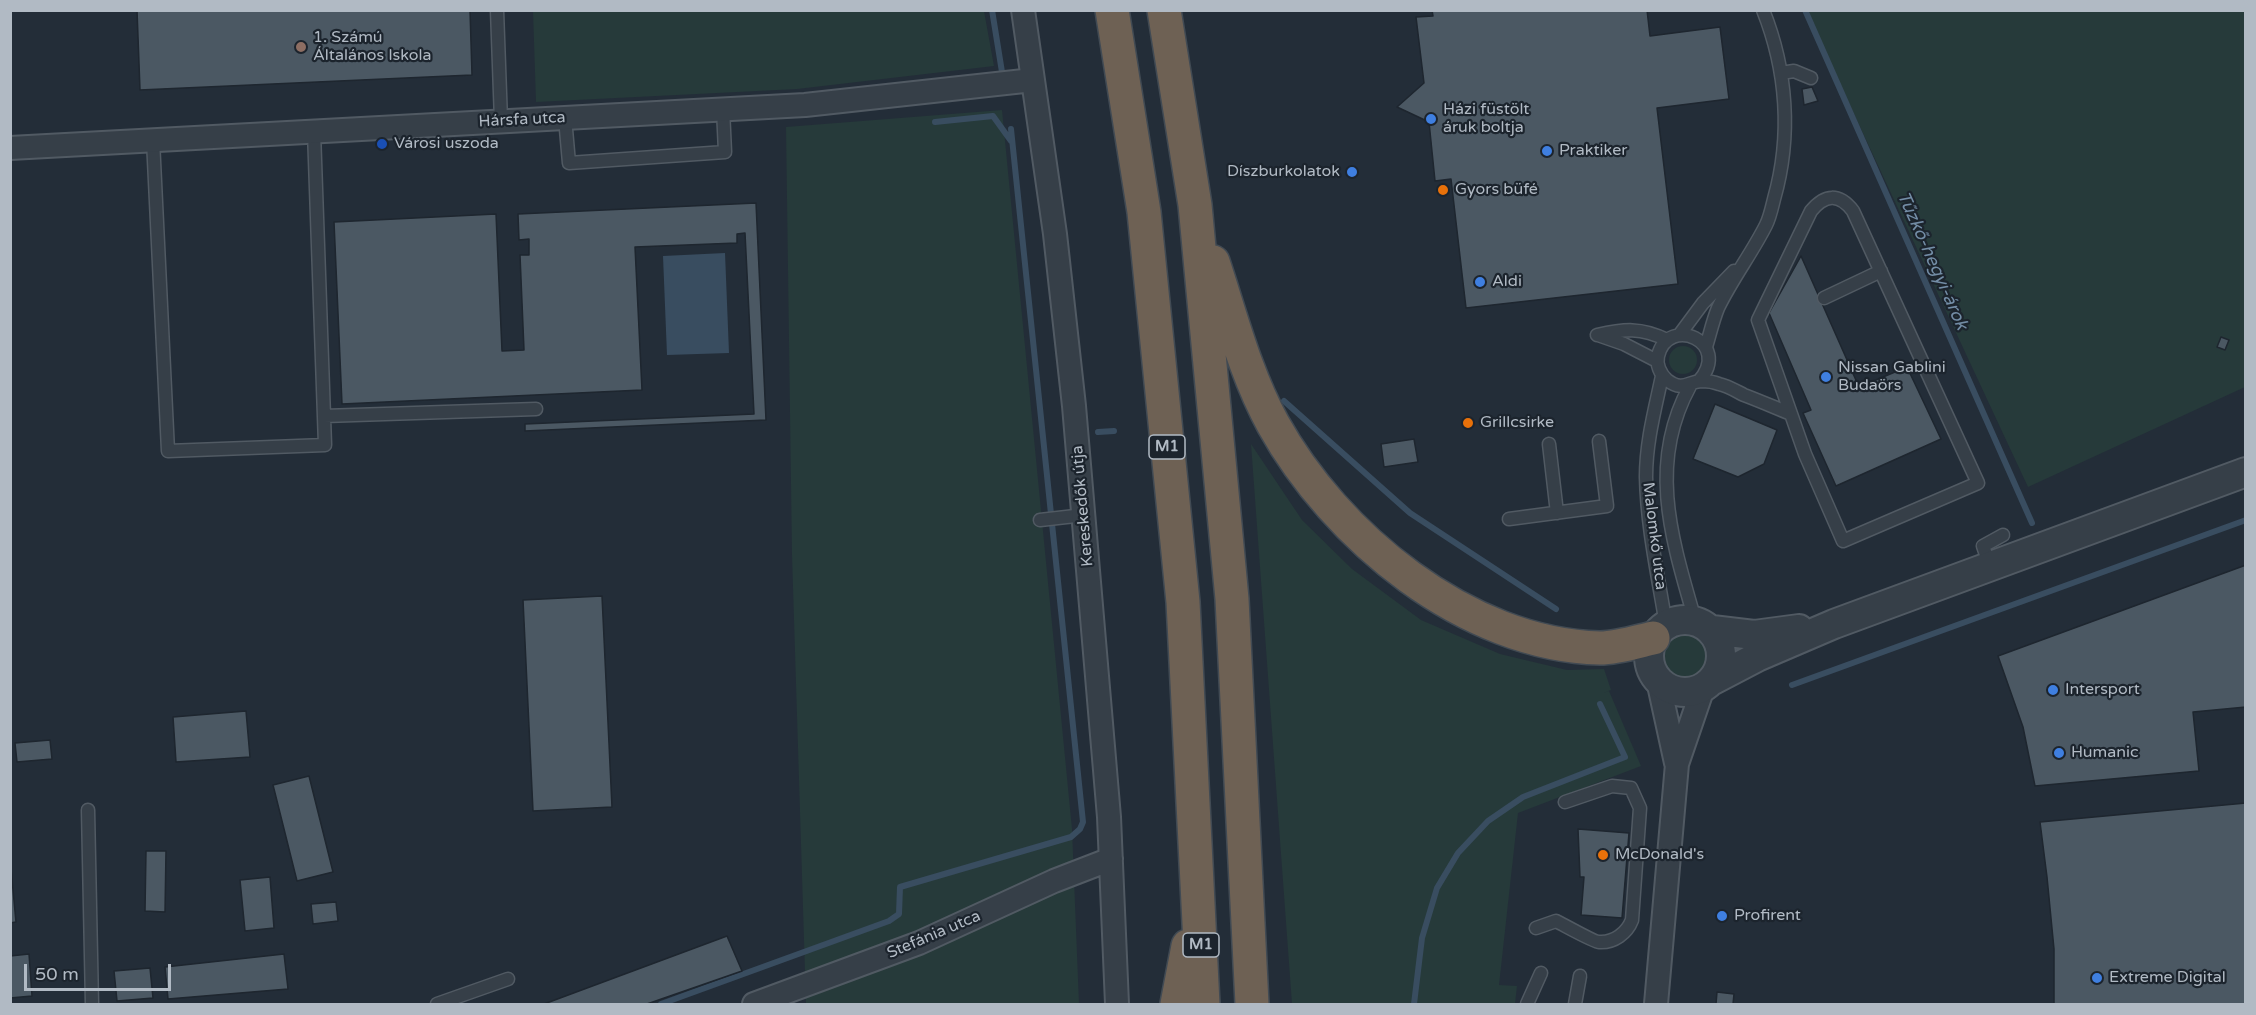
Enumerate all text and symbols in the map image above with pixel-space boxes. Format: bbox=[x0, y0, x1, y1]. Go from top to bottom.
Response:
place label: 1. Számú Általános Iskola bbox=[313, 28, 432, 66]
marker: 1. Számú Általános Iskola bbox=[294, 40, 308, 54]
place label: Házi füstölt áruk boltja bbox=[1443, 100, 1529, 138]
street label: Hársfa utca bbox=[478, 108, 566, 132]
marker: Házi füstölt áruk boltja bbox=[1424, 112, 1438, 126]
place label: Városi uszoda bbox=[394, 134, 499, 154]
marker: Városi uszoda bbox=[375, 137, 389, 151]
place label: Praktiker bbox=[1559, 141, 1627, 161]
marker: Praktiker bbox=[1540, 144, 1554, 158]
place label: Díszburkolatok bbox=[1227, 162, 1340, 182]
marker: Díszburkolatok bbox=[1345, 165, 1359, 179]
place label: Gyors büfé bbox=[1455, 180, 1538, 200]
marker: Gyors büfé bbox=[1436, 183, 1450, 197]
water label: Tűzkő-hegyi-árok bbox=[1892, 188, 1972, 334]
place label: Aldi bbox=[1492, 272, 1522, 292]
marker: Aldi bbox=[1473, 275, 1487, 289]
place label: Nissan Gablini Budaörs bbox=[1838, 358, 1946, 396]
marker: Nissan Gablini Budaörs bbox=[1819, 370, 1833, 384]
place label: Grillcsirke bbox=[1480, 413, 1554, 433]
marker: Grillcsirke bbox=[1461, 416, 1475, 430]
road number: M1 bbox=[1149, 435, 1185, 459]
street label: Kereskedők útja bbox=[1068, 445, 1098, 567]
street label: Malomkő utca bbox=[1638, 481, 1670, 591]
place label: Intersport bbox=[2065, 680, 2140, 700]
marker: Intersport bbox=[2046, 683, 2060, 697]
place label: Humanic bbox=[2071, 743, 2139, 763]
marker: Humanic bbox=[2052, 746, 2066, 760]
place label: McDonald's bbox=[1615, 845, 1704, 865]
marker: McDonald's bbox=[1596, 848, 1610, 862]
place label: Profirent bbox=[1734, 906, 1801, 926]
street label: Stefánia utca bbox=[884, 907, 984, 963]
marker: Profirent bbox=[1715, 909, 1729, 923]
road number: M1 bbox=[1183, 933, 1219, 957]
scale bar bbox=[27, 952, 174, 990]
text: 50 m bbox=[35, 963, 79, 985]
place label: Extreme Digital bbox=[2109, 968, 2226, 988]
marker: Extreme Digital bbox=[2090, 971, 2104, 985]

